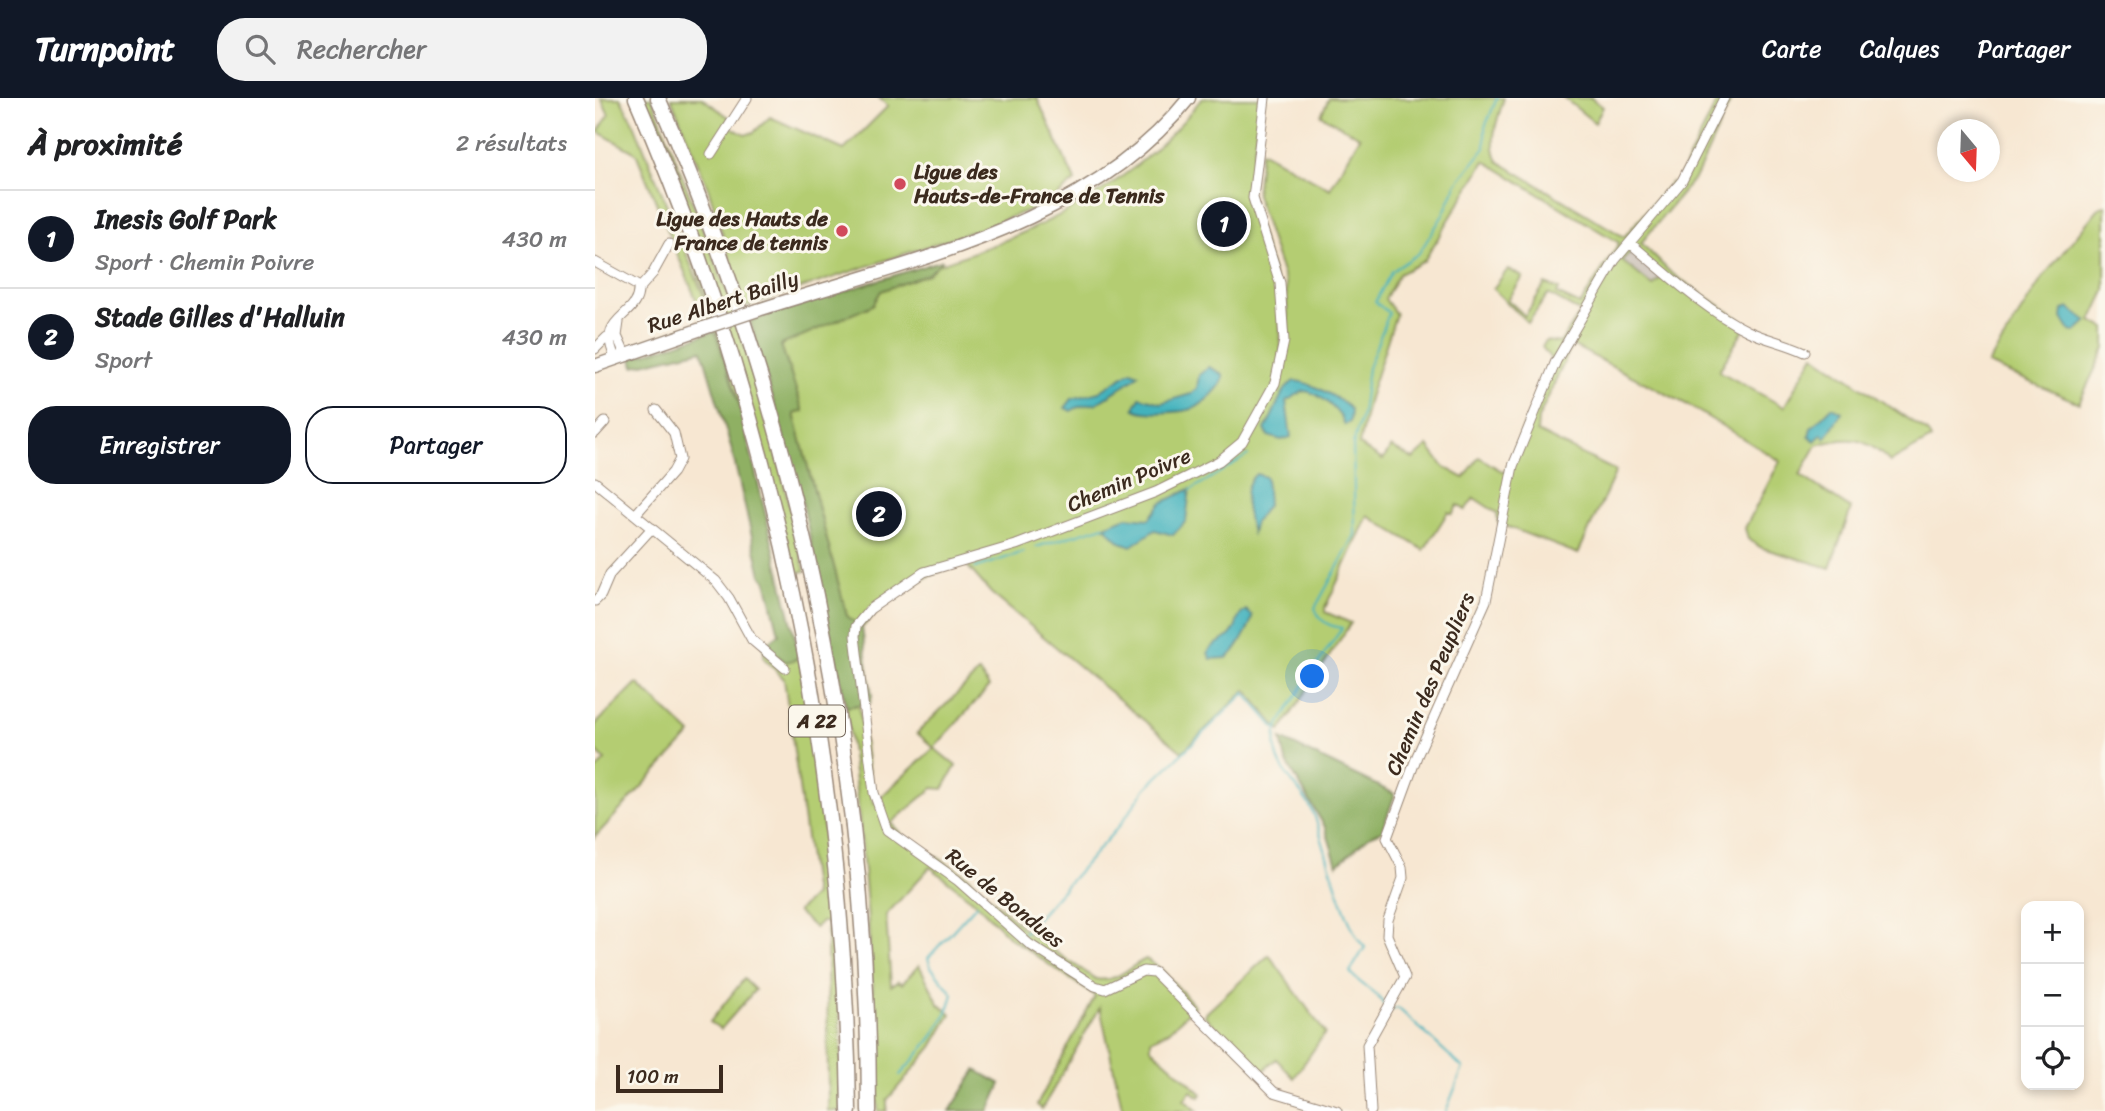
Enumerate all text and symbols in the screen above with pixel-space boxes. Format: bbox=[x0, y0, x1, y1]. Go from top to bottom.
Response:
search box bbox=[217, 18, 707, 81]
text: Turnpoint bbox=[35, 20, 175, 78]
text: Rechercher bbox=[297, 26, 426, 72]
text: Carte bbox=[1762, 28, 1822, 70]
text: Calques bbox=[1860, 28, 1939, 70]
text: Partager bbox=[1977, 28, 2070, 70]
icon: search bbox=[241, 30, 279, 68]
text: À proximité bbox=[28, 117, 182, 171]
north arrow bbox=[1937, 119, 2000, 182]
text: 2 résultats bbox=[456, 123, 567, 164]
place label: Ligue des Hauts-de-France de Tennis bbox=[913, 153, 1166, 215]
marker: Ligue des Hauts-de-France de Tennis bbox=[892, 176, 908, 192]
text: Inesis Golf Park bbox=[95, 196, 277, 242]
pin: 1 bbox=[1201, 198, 1247, 250]
place label: Ligue des Hauts de France de tennis bbox=[656, 200, 828, 262]
text: 1 bbox=[46, 219, 56, 260]
text: 430 m bbox=[502, 219, 567, 260]
marker: Ligue des Hauts de France de tennis bbox=[834, 223, 850, 239]
text: Sport · Chemin Poivre bbox=[95, 242, 314, 283]
street label: Rue Albert Bailly bbox=[642, 260, 804, 344]
text: Stade Gilles d'Halluin bbox=[95, 294, 345, 340]
text: 2 bbox=[44, 317, 58, 358]
text: 430 m bbox=[502, 317, 567, 358]
text: Sport bbox=[95, 340, 152, 381]
button: Enregistrer bbox=[28, 406, 291, 484]
button: Partager bbox=[305, 406, 567, 484]
street label: Chemin Poivre bbox=[1061, 437, 1197, 523]
pin: 2 bbox=[856, 488, 902, 540]
street label: Chemin des Peupliers bbox=[1374, 586, 1486, 781]
your location bbox=[1295, 659, 1329, 693]
road number: A 22 bbox=[789, 706, 845, 736]
street label: Rue de Bondues bbox=[937, 838, 1073, 958]
map controls bbox=[2021, 901, 2084, 1090]
button: + bbox=[2021, 901, 2084, 964]
button: − bbox=[2021, 964, 2084, 1027]
button: locate bbox=[2021, 1027, 2084, 1090]
text: 100 m bbox=[627, 1060, 679, 1093]
scale bar bbox=[616, 1062, 723, 1094]

